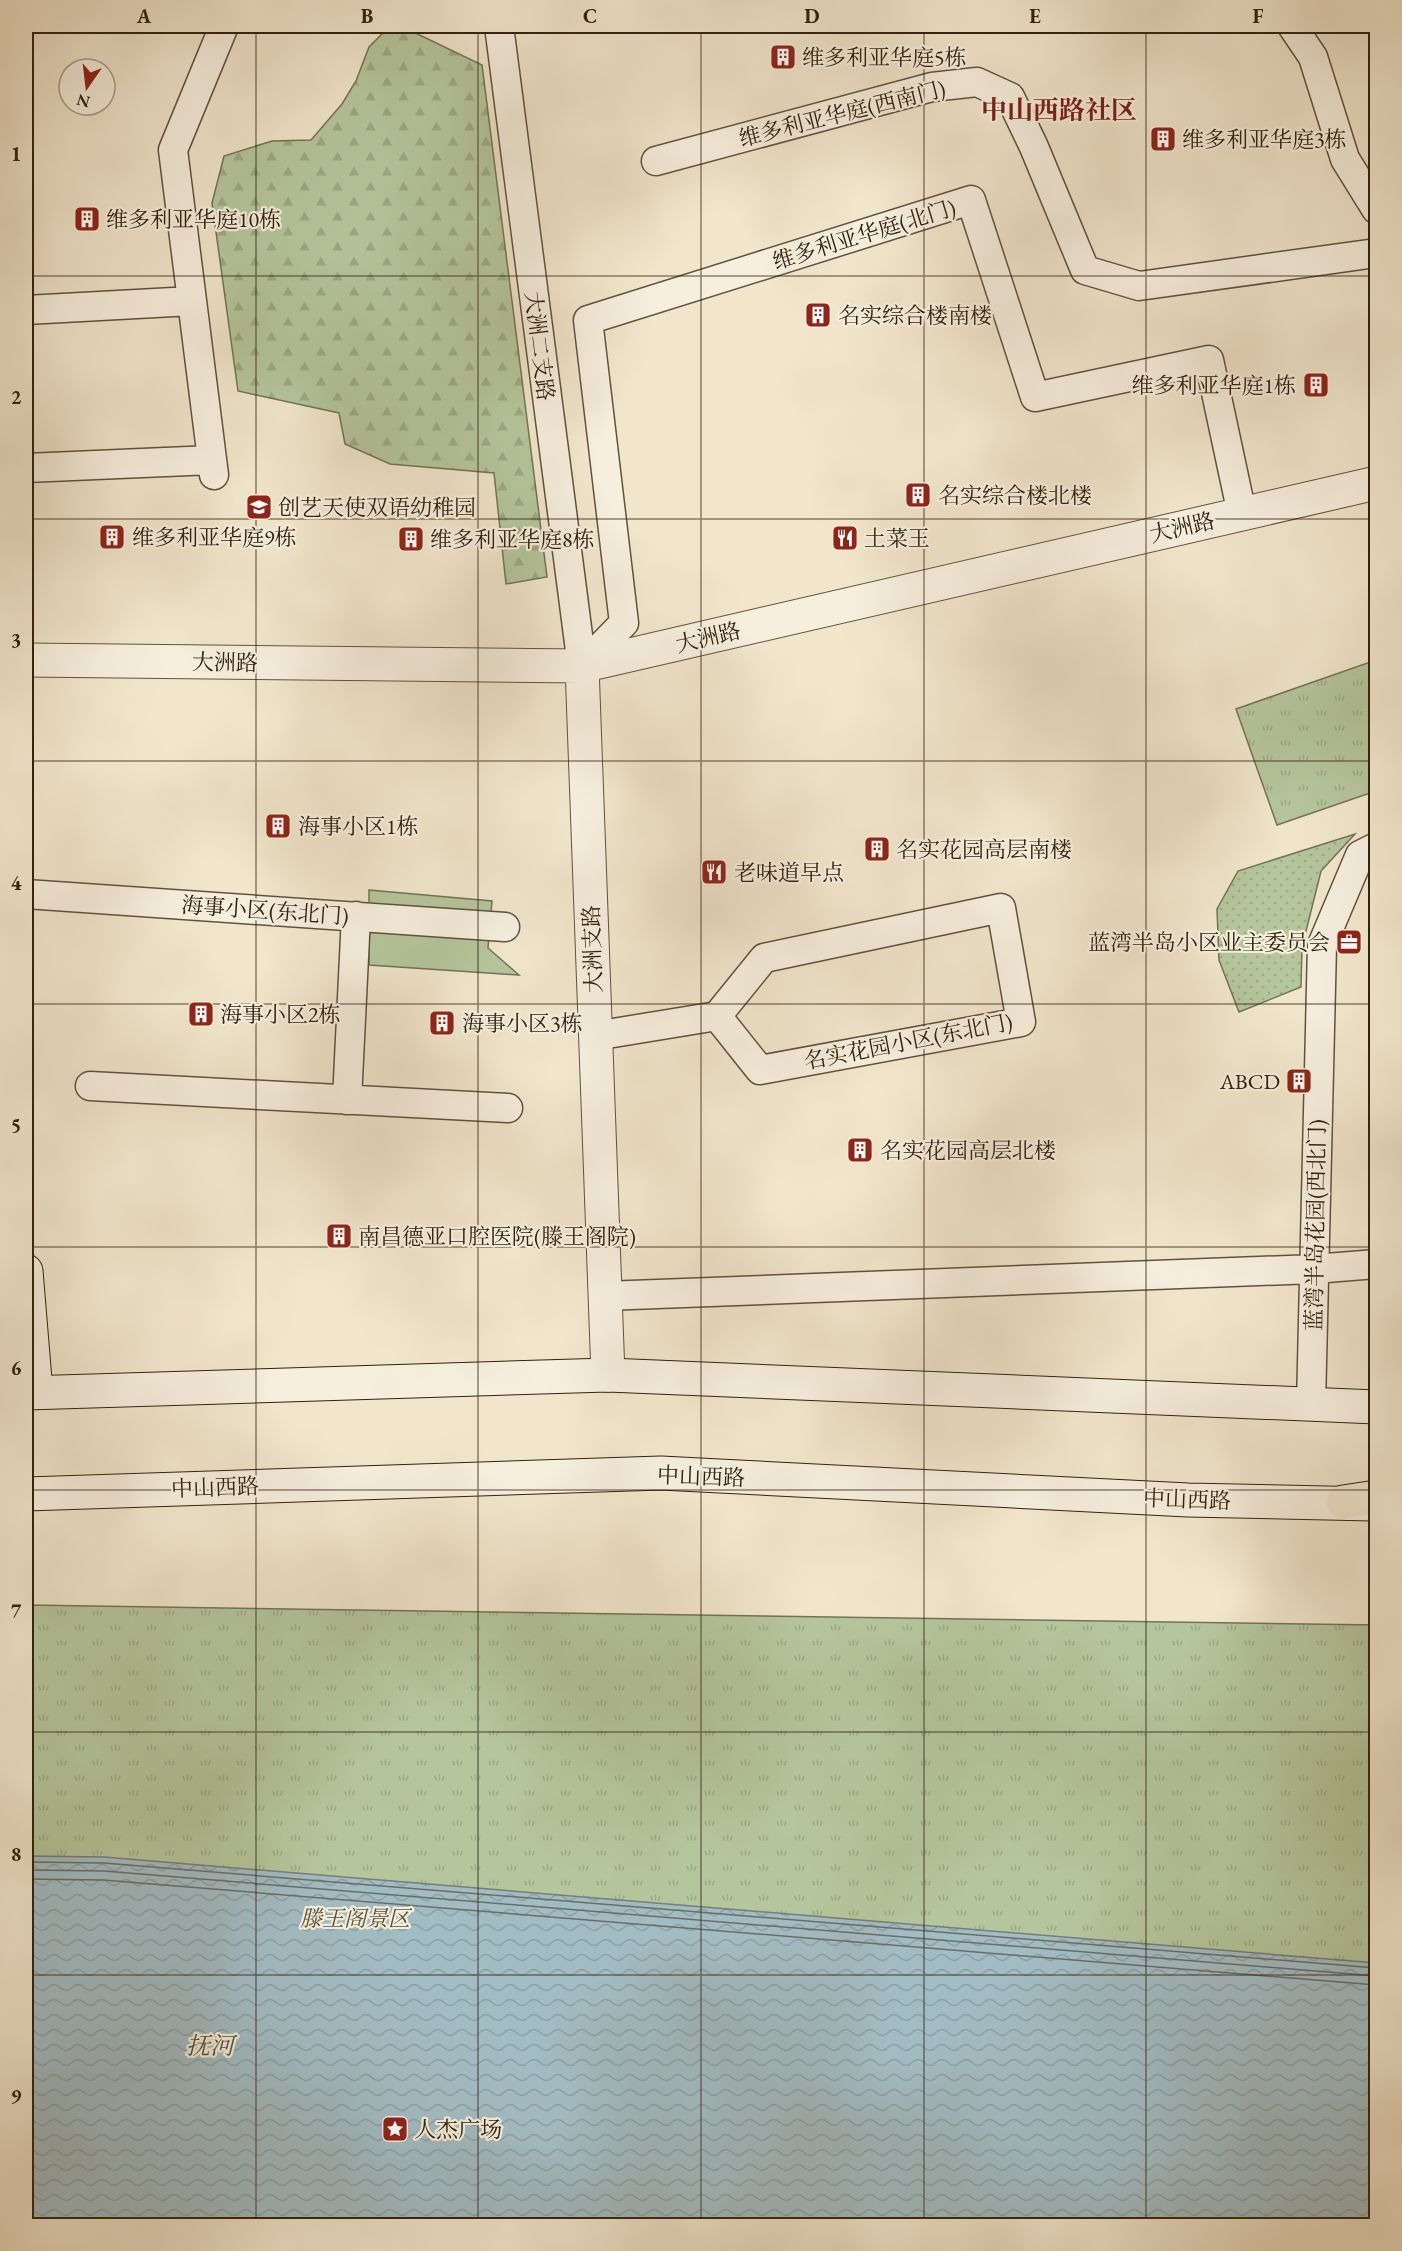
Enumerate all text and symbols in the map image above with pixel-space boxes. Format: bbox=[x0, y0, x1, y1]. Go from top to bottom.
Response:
text: A bbox=[136, 3, 152, 29]
text: B bbox=[361, 3, 373, 29]
text: C bbox=[583, 3, 597, 29]
text: D bbox=[804, 3, 820, 29]
text: E bbox=[1029, 3, 1041, 29]
text: F bbox=[1253, 3, 1264, 29]
building icon: 维多利亚华庭5栋 bbox=[768, 42, 798, 72]
place label: 维多利亚华庭5栋 bbox=[802, 43, 967, 72]
north arrow bbox=[57, 57, 117, 117]
street label: 维多利亚华庭(西南门) bbox=[736, 74, 948, 153]
text: N bbox=[75, 89, 92, 113]
district label: 中山西路社区 bbox=[981, 93, 1137, 127]
building icon: 维多利亚华庭3栋 bbox=[1148, 124, 1178, 154]
place label: 维多利亚华庭3栋 bbox=[1182, 125, 1347, 154]
text: 1 bbox=[11, 141, 21, 167]
street label: 维多利亚华庭(北门) bbox=[769, 193, 959, 276]
building icon: 维多利亚华庭10栋 bbox=[72, 204, 102, 234]
place label: 维多利亚华庭10栋 bbox=[106, 205, 281, 234]
street label: 大洲二支路 bbox=[518, 290, 561, 402]
building icon: 名实综合楼南楼 bbox=[803, 300, 833, 330]
place label: 名实综合楼南楼 bbox=[838, 301, 992, 330]
building icon: 维多利亚华庭1栋 bbox=[1301, 370, 1331, 400]
place label: 维多利亚华庭1栋 bbox=[1131, 371, 1296, 400]
text: 2 bbox=[11, 384, 22, 410]
building icon: 名实综合楼北楼 bbox=[903, 480, 933, 510]
place label: 名实综合楼北楼 bbox=[938, 481, 1092, 510]
school or university icon: 创艺天使双语幼稚园 bbox=[244, 492, 274, 522]
place label: 创艺天使双语幼稚园 bbox=[278, 493, 476, 522]
street label: 大洲路 bbox=[1147, 506, 1218, 549]
building icon: 维多利亚华庭9栋 bbox=[97, 522, 127, 552]
place label: 维多利亚华庭9栋 bbox=[132, 523, 297, 552]
restaurant icon: 土菜王 bbox=[830, 523, 860, 553]
building icon: 维多利亚华庭8栋 bbox=[396, 524, 426, 554]
place label: 土菜王 bbox=[864, 524, 930, 553]
place label: 维多利亚华庭8栋 bbox=[430, 525, 595, 554]
street label: 大洲路 bbox=[673, 616, 744, 659]
text: 3 bbox=[11, 627, 21, 653]
street label: 大洲路 bbox=[192, 647, 258, 678]
building icon: 海事小区1栋 bbox=[263, 811, 293, 841]
place label: 海事小区1栋 bbox=[298, 812, 419, 841]
building icon: 名实花园高层南楼 bbox=[862, 834, 892, 864]
place label: 名实花园高层南楼 bbox=[896, 835, 1072, 864]
restaurant icon: 老味道早点 bbox=[699, 857, 729, 887]
place label: 老味道早点 bbox=[734, 858, 844, 887]
text: 4 bbox=[11, 870, 22, 896]
street label: 海事小区(东北门) bbox=[180, 890, 350, 931]
street label: 大洲支路 bbox=[576, 904, 609, 993]
office icon: 蓝湾半岛小区业主委员会 bbox=[1334, 927, 1364, 957]
place label: 蓝湾半岛小区业主委员会 bbox=[1088, 928, 1330, 957]
building icon: 海事小区2栋 bbox=[186, 999, 216, 1029]
place label: 海事小区2栋 bbox=[220, 1000, 341, 1029]
street label: 名实花园小区(东北门) bbox=[801, 1007, 1015, 1076]
building icon: 海事小区3栋 bbox=[427, 1008, 457, 1038]
place label: 海事小区3栋 bbox=[462, 1009, 583, 1038]
building icon: ABCD bbox=[1284, 1066, 1314, 1096]
place label: ABCD bbox=[1219, 1067, 1280, 1096]
text: 5 bbox=[11, 1112, 21, 1138]
street label: 蓝湾半岛花园(西北门) bbox=[1299, 1119, 1332, 1331]
building icon: 名实花园高层北楼 bbox=[845, 1135, 875, 1165]
place label: 名实花园高层北楼 bbox=[880, 1136, 1056, 1165]
building icon: 南昌德亚口腔医院(滕王阁院) bbox=[324, 1221, 354, 1251]
place label: 南昌德亚口腔医院(滕王阁院) bbox=[358, 1222, 636, 1251]
text: 6 bbox=[11, 1355, 22, 1381]
street label: 中山西路 bbox=[656, 1460, 745, 1493]
street label: 中山西路 bbox=[171, 1471, 260, 1504]
street label: 中山西路 bbox=[1142, 1483, 1231, 1516]
text: 7 bbox=[11, 1598, 22, 1624]
text: 8 bbox=[11, 1841, 21, 1867]
park label: 滕王阁景区 bbox=[300, 1904, 413, 1933]
water label: 抚河 bbox=[186, 2030, 238, 2061]
text: 9 bbox=[11, 2083, 22, 2109]
place icon: 人杰广场 bbox=[380, 2114, 410, 2144]
place label: 人杰广场 bbox=[414, 2115, 502, 2144]

